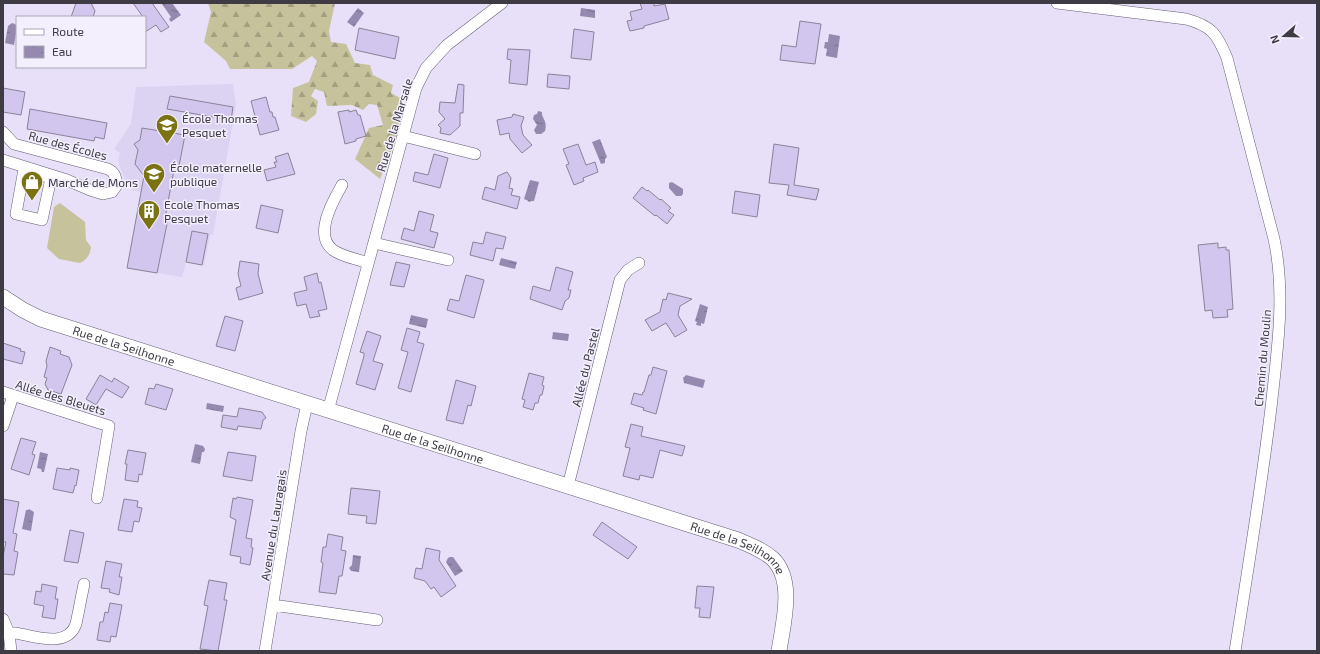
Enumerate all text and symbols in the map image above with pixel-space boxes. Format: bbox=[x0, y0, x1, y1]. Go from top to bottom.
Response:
legend bbox=[16, 16, 146, 68]
north arrow bbox=[1264, 16, 1304, 56]
text: Route bbox=[52, 24, 84, 38]
text: N bbox=[1267, 34, 1282, 46]
text: Eau bbox=[52, 44, 72, 58]
street label: Rue de la Marsale bbox=[373, 77, 415, 173]
place label: École Thomas Pesquet bbox=[182, 111, 258, 139]
school or university icon: École Thomas Pesquet bbox=[154, 112, 180, 145]
street label: Rue des Écoles bbox=[27, 128, 109, 162]
place label: École maternelle publique bbox=[170, 160, 262, 188]
school or university icon: École maternelle publique bbox=[141, 161, 167, 194]
shop icon: Marché de Mons bbox=[19, 169, 45, 202]
place label: Marché de Mons bbox=[48, 175, 138, 189]
place label: Ecole Thomas Pesquet bbox=[164, 197, 240, 225]
building icon: Ecole Thomas Pesquet bbox=[136, 198, 162, 231]
street label: Chemin du Moulin bbox=[1251, 309, 1273, 407]
street label: Rue de la Seilhonne bbox=[71, 323, 177, 368]
street label: Allée du Pastel bbox=[568, 326, 602, 408]
street label: Allée des Bleuets bbox=[14, 377, 108, 417]
street label: Rue de la Seilhonne bbox=[380, 420, 486, 466]
street label: Avenue du Lauragais bbox=[257, 468, 289, 582]
street label: Rue de la Seilhonne bbox=[689, 518, 788, 576]

